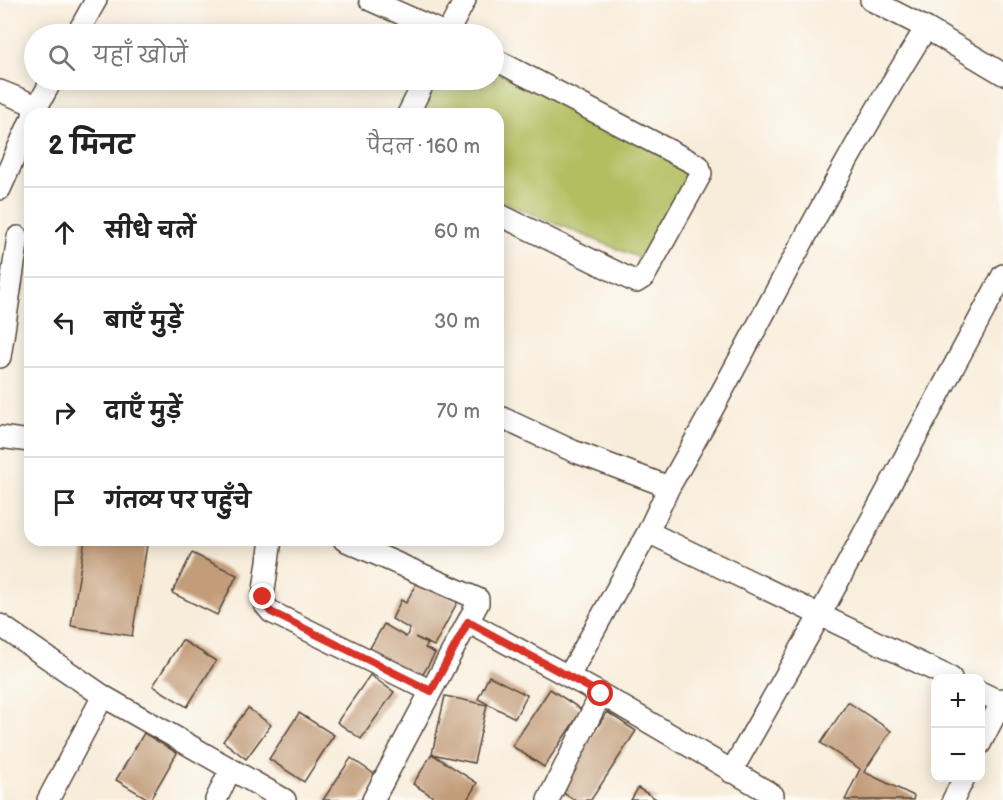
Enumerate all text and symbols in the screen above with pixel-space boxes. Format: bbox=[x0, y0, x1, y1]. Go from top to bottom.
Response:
search box bbox=[24, 24, 504, 90]
icon: search bbox=[45, 41, 78, 74]
text: यहाँ खोजें bbox=[93, 43, 188, 70]
text: 2 मिनट bbox=[48, 131, 134, 162]
text: पैदल · 160 m bbox=[367, 135, 480, 159]
icon: ahead bbox=[48, 216, 81, 249]
text: सीधे चलें bbox=[105, 218, 195, 245]
text: 60 m bbox=[434, 220, 480, 244]
icon: left bbox=[48, 306, 81, 339]
text: बाएँ मुड़ें bbox=[105, 308, 183, 335]
text: 30 m bbox=[434, 310, 480, 334]
icon: right bbox=[48, 396, 81, 429]
text: दाएँ मुड़ें bbox=[105, 398, 182, 425]
text: 70 m bbox=[436, 400, 480, 424]
icon: arrive bbox=[48, 486, 81, 519]
text: गंतव्य पर पहुँचे bbox=[105, 488, 251, 515]
route end bbox=[249, 583, 275, 609]
map controls bbox=[931, 674, 985, 782]
button: + bbox=[931, 674, 985, 728]
route start bbox=[587, 680, 613, 706]
button: − bbox=[931, 728, 985, 782]

